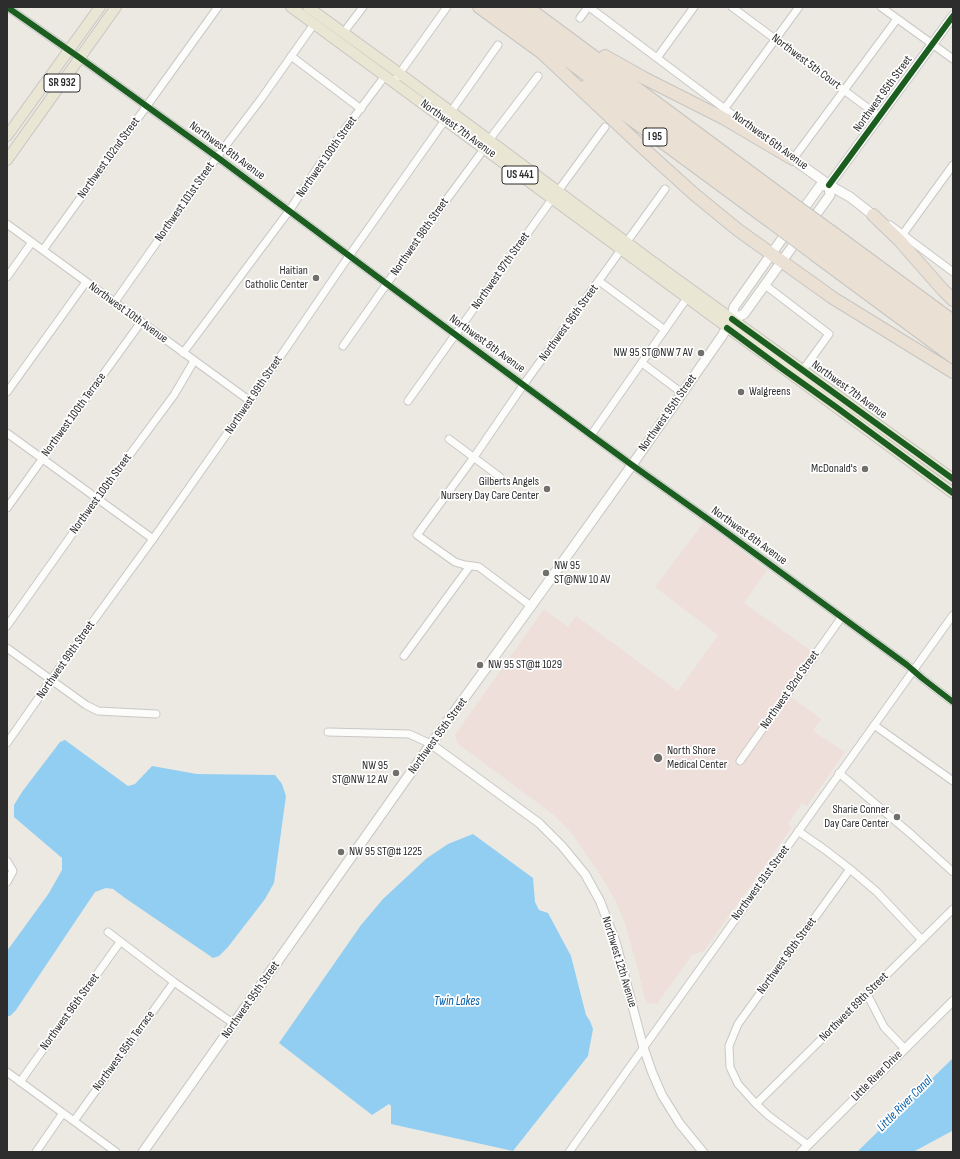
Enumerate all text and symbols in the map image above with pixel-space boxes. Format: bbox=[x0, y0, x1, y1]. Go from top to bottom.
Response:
street label: Northwest 5th Court bbox=[768, 31, 844, 93]
street label: Northwest 95th Street bbox=[850, 53, 916, 135]
road number: SR 932 bbox=[44, 74, 80, 92]
street label: Northwest 7th Avenue bbox=[417, 97, 499, 161]
street label: Northwest 6th Avenue bbox=[729, 109, 811, 173]
street label: Northwest 100th Street bbox=[294, 114, 360, 200]
street label: Northwest 102nd Street bbox=[75, 115, 143, 201]
street label: Northwest 8th Avenue bbox=[186, 119, 268, 183]
road number: I 95 bbox=[643, 128, 667, 146]
street label: Northwest 101st Street bbox=[152, 159, 218, 245]
road number: US 441 bbox=[502, 166, 538, 184]
street label: Northwest 98th Street bbox=[388, 195, 452, 279]
street label: Northwest 97th Street bbox=[469, 230, 533, 312]
place label: Haitian Catholic Center bbox=[245, 264, 308, 292]
marker: Haitian Catholic Center bbox=[311, 273, 321, 283]
street label: Northwest 10th Avenue bbox=[86, 279, 170, 347]
street label: Northwest 96th Street bbox=[536, 282, 602, 364]
street label: Northwest 8th Avenue bbox=[446, 312, 528, 376]
place label: NW 95 ST@NW 7 AV bbox=[614, 346, 693, 360]
marker: NW 95 ST@NW 7 AV bbox=[696, 348, 706, 358]
street label: Northwest 99th Street bbox=[222, 353, 286, 437]
street label: Northwest 7th Avenue bbox=[808, 358, 890, 422]
street label: Northwest 100th Terrace bbox=[39, 370, 109, 460]
street label: Northwest 95th Street bbox=[636, 372, 700, 454]
place label: Walgreens bbox=[749, 385, 790, 399]
marker: Walgreens bbox=[736, 387, 746, 397]
street label: Northwest 100th Street bbox=[67, 451, 135, 537]
place label: McDonald's bbox=[811, 462, 857, 476]
marker: McDonald's bbox=[860, 464, 870, 474]
place label: Gilberts Angels Nursery Day Care Center bbox=[441, 475, 539, 503]
marker: Gilberts Angels Nursery Day Care Center bbox=[542, 484, 552, 494]
street label: Northwest 8th Avenue bbox=[708, 504, 790, 568]
place label: NW 95 ST@NW 10 AV bbox=[554, 559, 610, 587]
marker: NW 95 ST@NW 10 AV bbox=[541, 568, 551, 578]
street label: Northwest 99th Street bbox=[34, 618, 98, 702]
street label: Northwest 92nd Street bbox=[758, 648, 822, 732]
place label: NW 95 ST@# 1029 bbox=[488, 658, 562, 672]
marker: NW 95 ST@# 1029 bbox=[475, 660, 485, 670]
street label: Northwest 95th Street bbox=[405, 695, 471, 777]
place label: North Shore Medical Center bbox=[667, 744, 727, 772]
marker: North Shore Medical Center bbox=[652, 752, 664, 764]
place label: NW 95 ST@NW 12 AV bbox=[332, 759, 388, 787]
marker: NW 95 ST@NW 12 AV bbox=[391, 768, 401, 778]
place label: Sharie Conner Day Care Center bbox=[824, 803, 889, 831]
marker: Sharie Conner Day Care Center bbox=[892, 812, 902, 822]
street label: Northwest 91st Street bbox=[729, 843, 793, 923]
place label: NW 95 ST@# 1225 bbox=[349, 845, 422, 859]
marker: NW 95 ST@# 1225 bbox=[336, 847, 346, 857]
street label: Northwest 12th Avenue bbox=[598, 915, 640, 1009]
street label: Northwest 90th Street bbox=[754, 915, 820, 997]
street label: Northwest 95th Street bbox=[219, 959, 283, 1041]
street label: Northwest 89th Street bbox=[817, 970, 891, 1044]
street label: Northwest 96th Street bbox=[37, 971, 103, 1053]
water label: Twin Lakes bbox=[434, 994, 480, 1010]
street label: Northwest 95th Terrace bbox=[90, 1008, 158, 1094]
street label: Little River Drive bbox=[848, 1047, 906, 1105]
water label: Little River Canal bbox=[874, 1073, 936, 1135]

